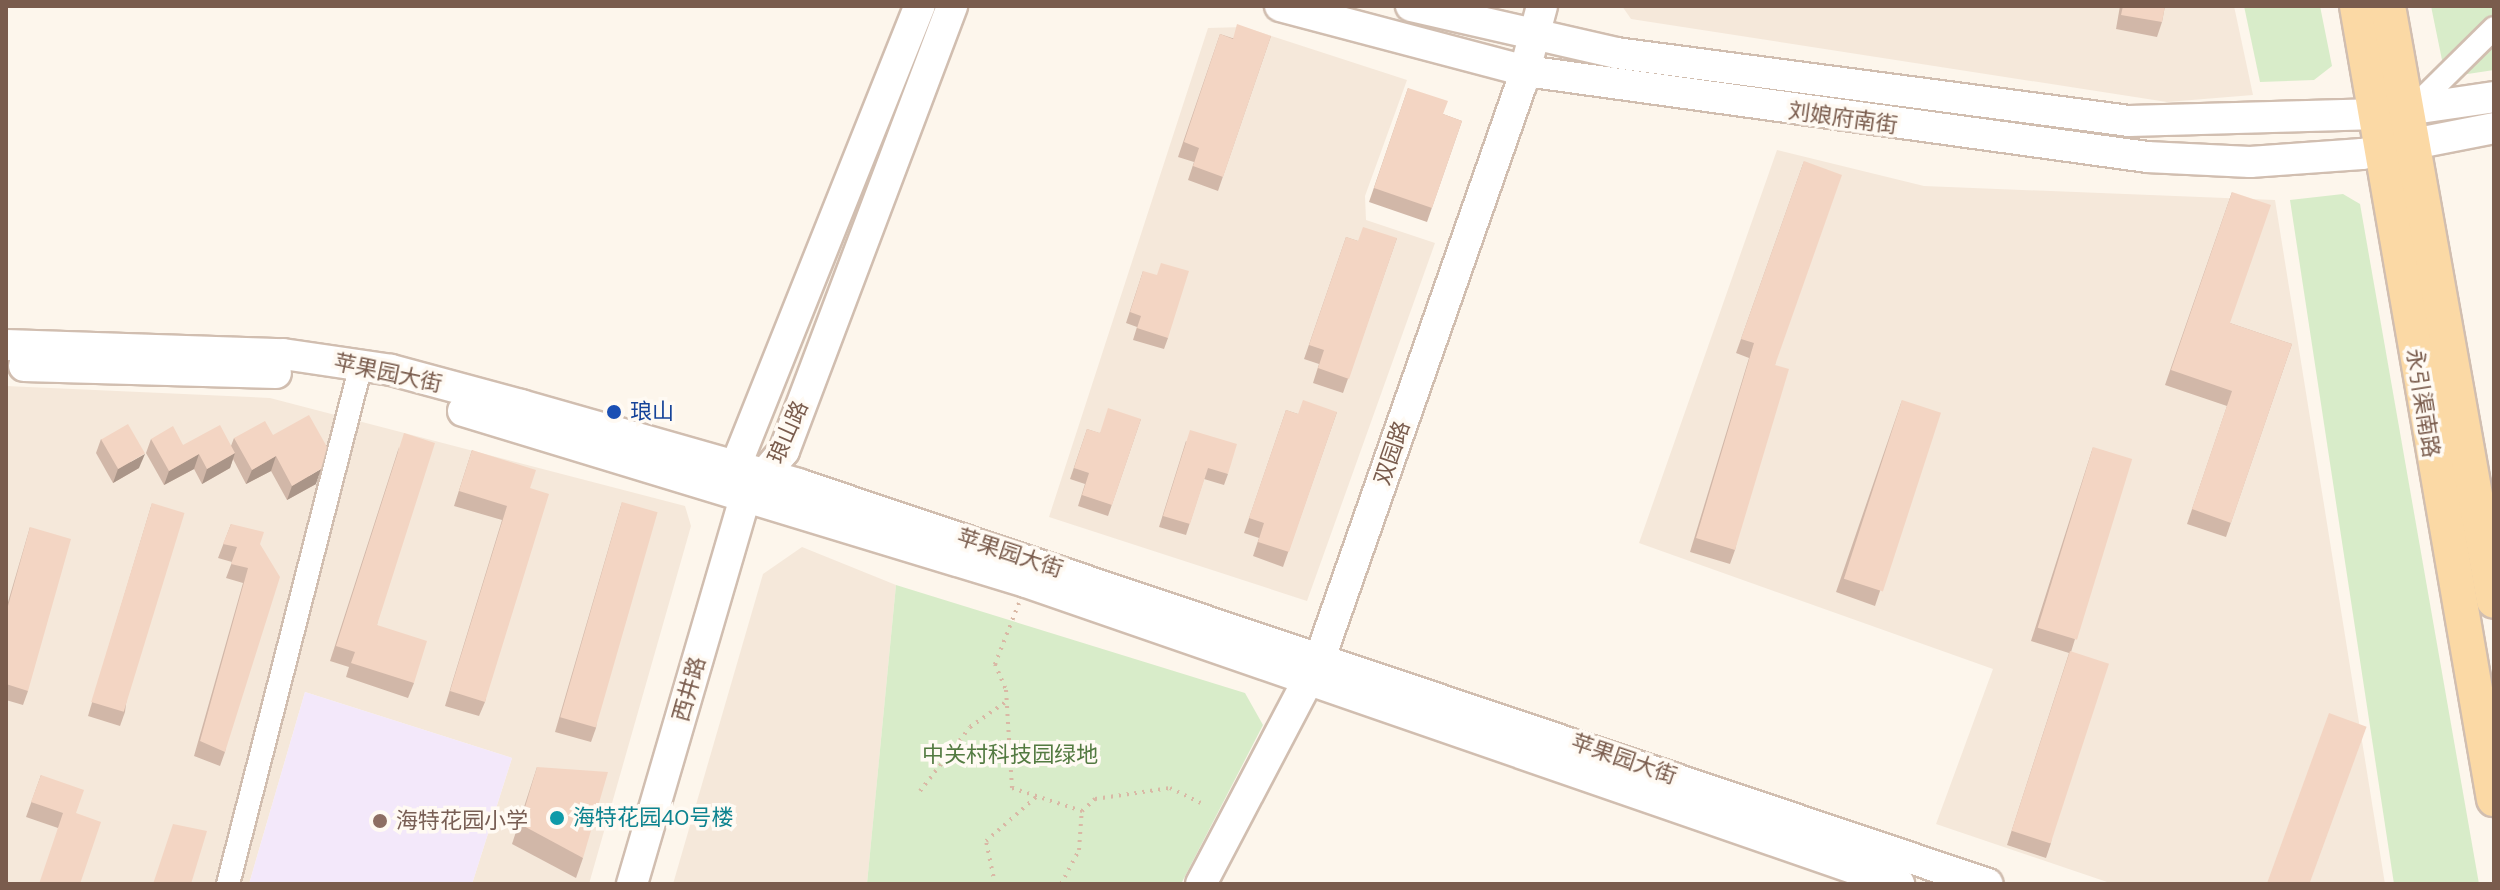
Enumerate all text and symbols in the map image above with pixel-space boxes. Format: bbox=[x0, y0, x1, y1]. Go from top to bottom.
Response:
street label: 刘娘府南街 bbox=[1787, 97, 1899, 139]
street label: 永引渠南路 bbox=[2401, 347, 2445, 459]
street label: 苹果园大街 bbox=[331, 349, 445, 397]
street label: 琅山路 bbox=[763, 396, 813, 468]
place label: 琅山 bbox=[630, 399, 674, 425]
marker: 琅山 bbox=[605, 403, 623, 421]
street label: 双园路 bbox=[1369, 418, 1415, 488]
street label: 苹果园大街 bbox=[954, 523, 1066, 583]
street label: 西井路 bbox=[667, 654, 711, 724]
street label: 苹果园大街 bbox=[1568, 729, 1680, 789]
park label: 中关村科技园绿地 bbox=[922, 742, 1098, 768]
place label: 海特花园40号楼 bbox=[573, 805, 733, 831]
place label: 海特花园小学 bbox=[396, 808, 528, 834]
marker: 海特花园40号楼 bbox=[548, 809, 566, 827]
marker: 海特花园小学 bbox=[371, 812, 389, 830]

